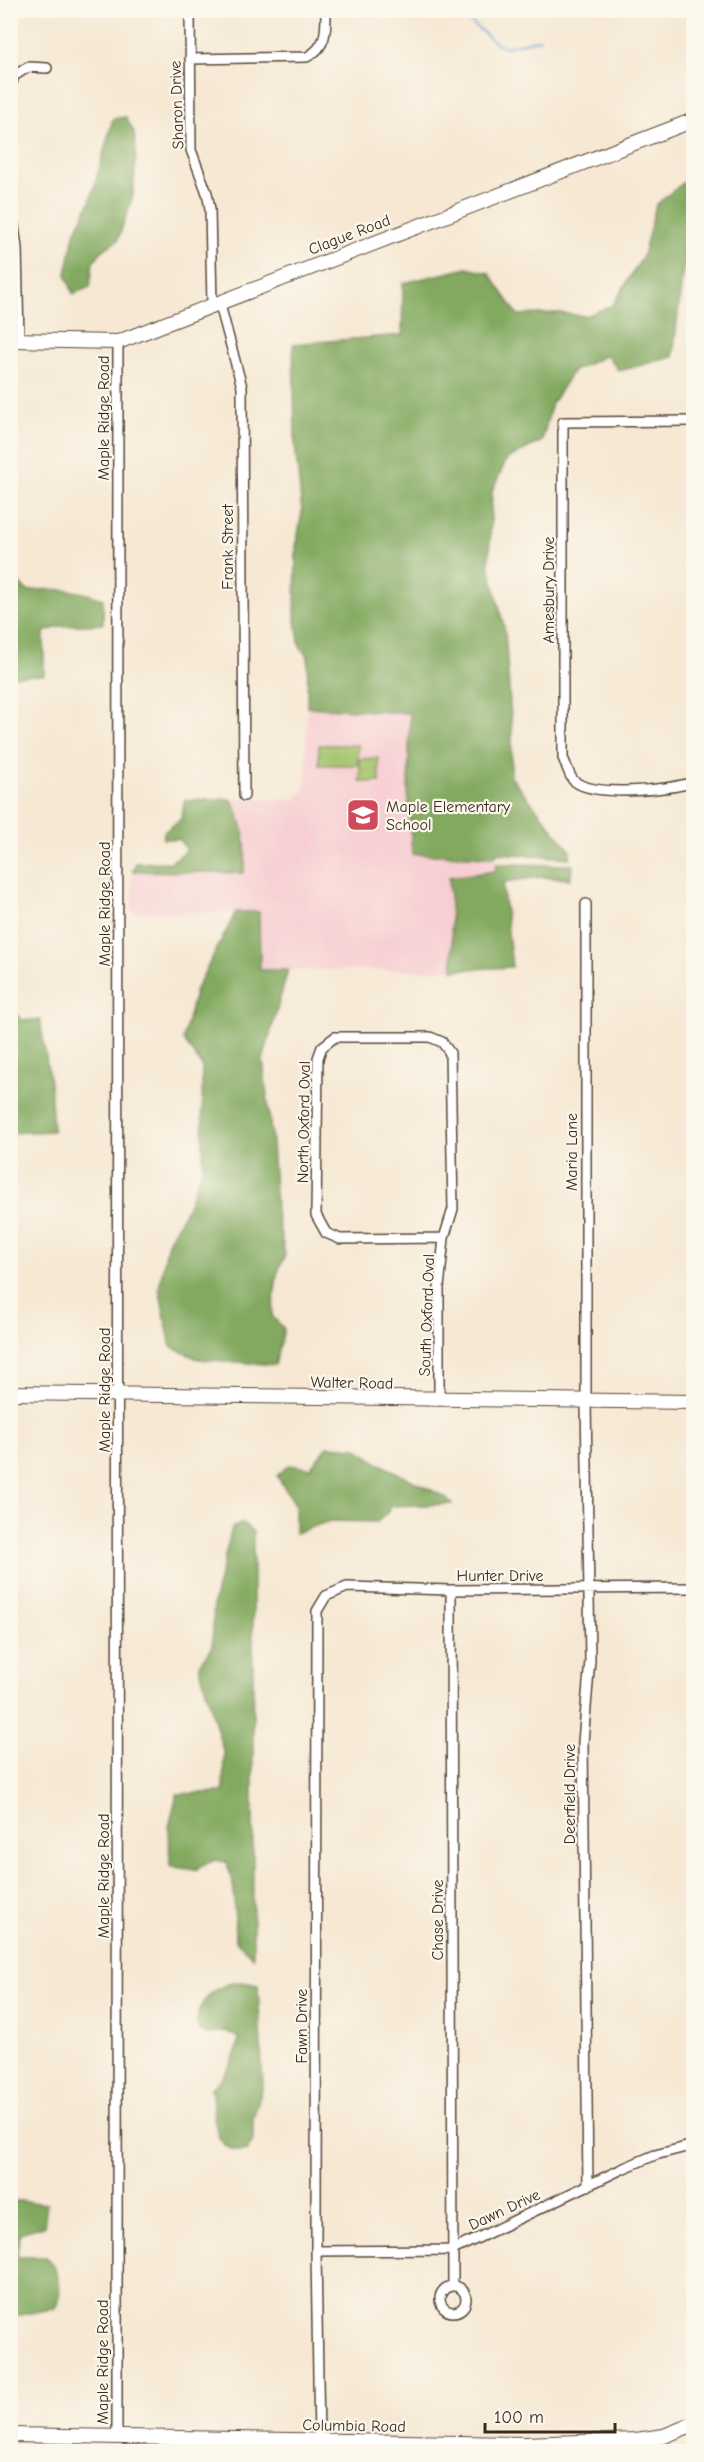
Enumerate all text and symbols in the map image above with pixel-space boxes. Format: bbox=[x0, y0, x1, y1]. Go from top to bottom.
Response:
street label: Sharon Drive bbox=[166, 60, 188, 150]
street label: Clague Road bbox=[306, 211, 393, 259]
street label: Maple Ridge Road bbox=[95, 355, 113, 481]
street label: Frank Street bbox=[219, 504, 237, 590]
street label: Amesbury Drive bbox=[540, 536, 558, 644]
school or university icon: Maple Elementary School bbox=[345, 797, 381, 833]
place label: Maple Elementary School bbox=[386, 798, 511, 834]
street label: Maple Ridge Road bbox=[96, 841, 114, 967]
street label: North Oxford Oval bbox=[294, 1061, 314, 1183]
street label: Maria Lane bbox=[563, 1113, 581, 1191]
street label: South Oxford Oval bbox=[416, 1253, 438, 1377]
street label: Maple Ridge Road bbox=[96, 1327, 114, 1453]
street label: Walter Road bbox=[310, 1373, 394, 1393]
street label: Hunter Drive bbox=[457, 1567, 543, 1585]
street label: Deerfield Drive bbox=[561, 1744, 579, 1844]
street label: Maple Ridge Road bbox=[95, 1813, 113, 1939]
street label: Chase Drive bbox=[429, 1879, 447, 1961]
street label: Fawn Drive bbox=[293, 1989, 311, 2063]
street label: Dawn Drive bbox=[466, 2186, 543, 2234]
street label: Maple Ridge Road bbox=[94, 2299, 112, 2425]
scale bar bbox=[485, 2396, 616, 2434]
text: 100 m bbox=[494, 2407, 544, 2428]
street label: Columbia Road bbox=[302, 2416, 406, 2436]

